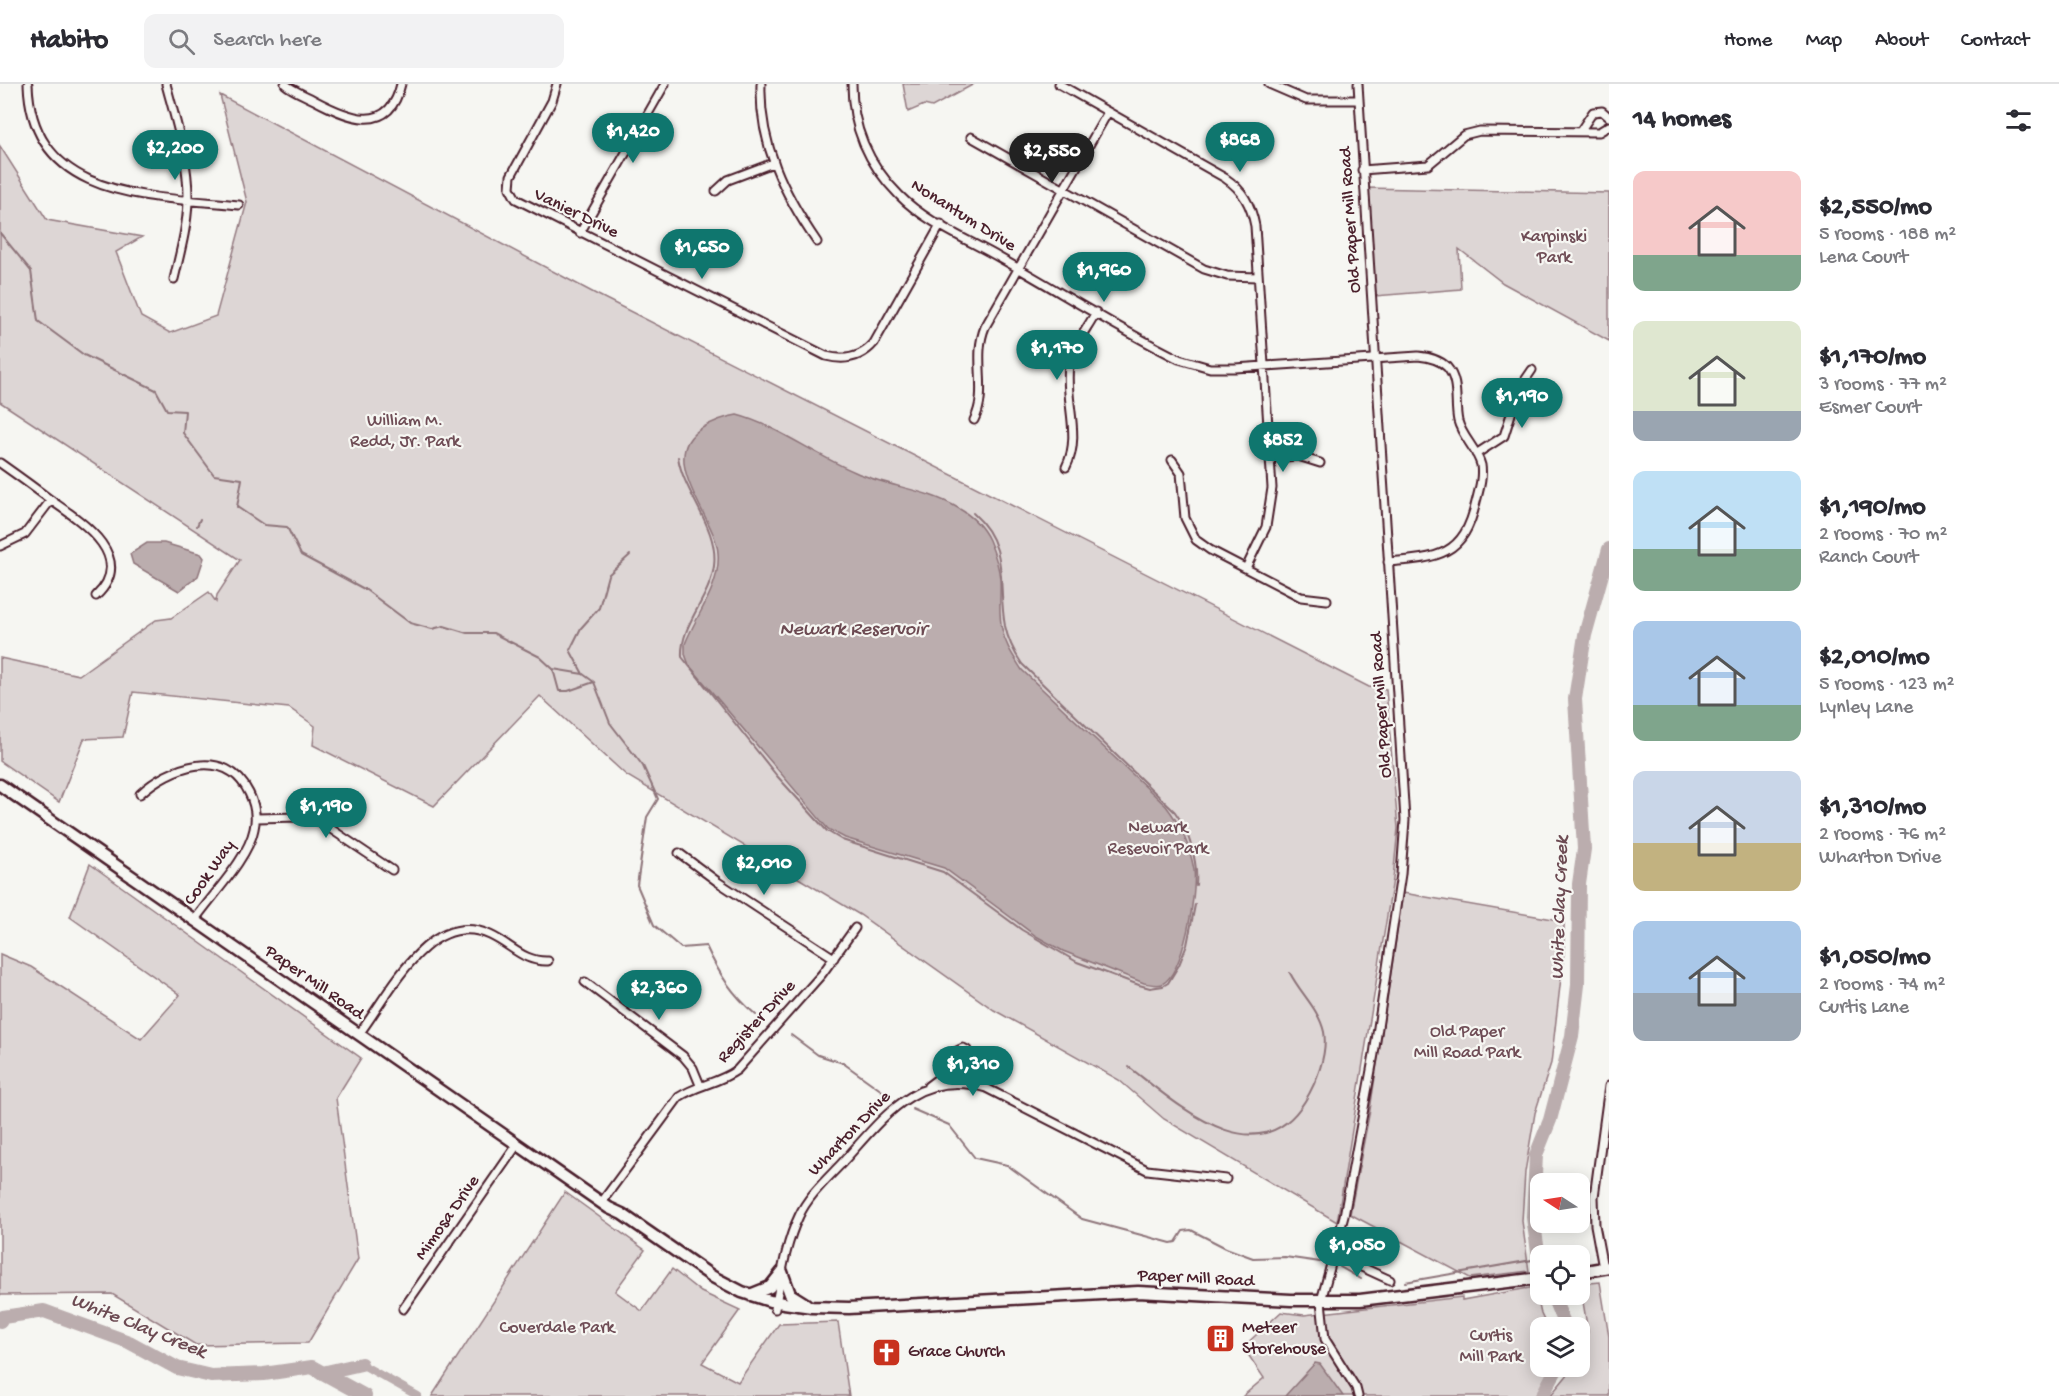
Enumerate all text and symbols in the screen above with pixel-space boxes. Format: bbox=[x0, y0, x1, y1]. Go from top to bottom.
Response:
search box bbox=[144, 14, 564, 68]
text: Habito bbox=[30, 25, 108, 58]
icon: search bbox=[165, 25, 198, 58]
text: Search here bbox=[213, 28, 322, 54]
text: Home bbox=[1724, 29, 1772, 54]
text: Map bbox=[1805, 29, 1842, 54]
text: About bbox=[1875, 29, 1928, 54]
text: Contact bbox=[1961, 29, 2029, 54]
icon: filters bbox=[2002, 104, 2035, 137]
text: 14 homes bbox=[1633, 105, 1731, 136]
pin: $1,420 bbox=[584, 113, 682, 164]
text: $1,420 bbox=[606, 121, 660, 144]
pin: $868 bbox=[1204, 122, 1276, 173]
pin: $2,200 bbox=[126, 130, 224, 181]
text: $868 bbox=[1219, 130, 1261, 153]
pin: $2,550 bbox=[1003, 133, 1101, 184]
text: $2,200 bbox=[146, 138, 204, 161]
text: $2,550 bbox=[1023, 141, 1081, 164]
street label: Old Paper Mill Road bbox=[1335, 145, 1367, 294]
street label: Nonantum Drive bbox=[906, 175, 1020, 257]
street label: Vanier Drive bbox=[529, 184, 622, 244]
text: $2,550/mo bbox=[1819, 193, 1932, 224]
icon: home bbox=[1681, 195, 1753, 267]
text: 5 rooms · 188 m² bbox=[1819, 224, 1956, 247]
park label: Karpinski Park bbox=[1521, 227, 1587, 269]
pin: $1,650 bbox=[653, 229, 751, 280]
text: $1,650 bbox=[674, 237, 730, 260]
text: Lena Court bbox=[1819, 247, 1908, 270]
pin: $1,960 bbox=[1055, 252, 1153, 303]
text: $1,960 bbox=[1077, 260, 1131, 283]
pin: $1,170 bbox=[1008, 330, 1106, 381]
text: $1,170 bbox=[1030, 338, 1084, 361]
text: $1,170/mo bbox=[1819, 343, 1926, 374]
icon: home bbox=[1681, 345, 1753, 417]
text: 3 rooms · 77 m² bbox=[1819, 374, 1947, 397]
pin: $1,190 bbox=[1473, 378, 1571, 429]
text: $1,190 bbox=[1496, 386, 1548, 409]
text: Esmer Court bbox=[1819, 397, 1921, 420]
park label: William M. Redd, Jr. Park bbox=[350, 411, 462, 453]
pin: $852 bbox=[1247, 422, 1319, 473]
text: $852 bbox=[1263, 430, 1303, 453]
text: $1,190/mo bbox=[1819, 493, 1926, 524]
icon: home bbox=[1681, 495, 1753, 567]
text: 2 rooms · 70 m² bbox=[1819, 524, 1947, 547]
text: Ranch Court bbox=[1819, 547, 1918, 570]
water label: Newark Reservoir bbox=[780, 619, 930, 642]
street label: Old Paper Mill Road bbox=[1366, 630, 1398, 779]
text: $2,010/mo bbox=[1819, 643, 1930, 674]
icon: home bbox=[1681, 645, 1753, 717]
text: 5 rooms · 123 m² bbox=[1819, 674, 1955, 697]
text: Lynley Lane bbox=[1819, 697, 1913, 720]
pin: $1,190 bbox=[277, 788, 375, 839]
text: $1,310/mo bbox=[1819, 793, 1926, 824]
icon: home bbox=[1681, 795, 1753, 867]
text: $1,190 bbox=[300, 796, 352, 819]
park label: Newark Resevoir Park bbox=[1108, 818, 1210, 860]
text: 2 rooms · 76 m² bbox=[1819, 824, 1946, 847]
water label: White Clay Creek bbox=[1547, 834, 1575, 980]
street label: Cook Way bbox=[180, 836, 240, 910]
pin: $2,010 bbox=[715, 845, 813, 896]
text: Wharton Drive bbox=[1819, 847, 1941, 870]
text: $2,010 bbox=[736, 853, 792, 876]
street label: Paper Mill Road bbox=[259, 940, 369, 1026]
text: $1,050/mo bbox=[1819, 943, 1931, 974]
icon: home bbox=[1681, 945, 1753, 1017]
pin: $2,360 bbox=[610, 970, 708, 1021]
text: 2 rooms · 74 m² bbox=[1819, 974, 1945, 997]
street label: Register Drive bbox=[713, 976, 801, 1068]
text: $2,360 bbox=[631, 978, 687, 1001]
text: Curtis Lane bbox=[1819, 997, 1909, 1020]
park label: Old Paper Mill Road Park bbox=[1414, 1022, 1522, 1064]
pin: $1,310 bbox=[924, 1046, 1022, 1097]
text: $1,310 bbox=[946, 1054, 1000, 1077]
street label: Wharton Drive bbox=[804, 1087, 896, 1181]
street label: Mimosa Drive bbox=[411, 1171, 485, 1264]
north arrow bbox=[1530, 1173, 1590, 1233]
map controls bbox=[1530, 1173, 1590, 1377]
pin: $1,050 bbox=[1308, 1227, 1406, 1278]
text: $1,050 bbox=[1329, 1235, 1385, 1258]
button: locate bbox=[1530, 1245, 1590, 1305]
street label: Paper Mill Road bbox=[1136, 1265, 1256, 1293]
water label: White Clay Creek bbox=[67, 1289, 211, 1365]
button: layers bbox=[1530, 1317, 1590, 1377]
park label: Coverdale Park bbox=[499, 1318, 617, 1339]
place label: Meteer Storehouse bbox=[1242, 1318, 1327, 1360]
building icon: Meteer Storehouse bbox=[1205, 1322, 1237, 1354]
park label: Curtis Mill Park bbox=[1460, 1326, 1524, 1368]
church icon: Grace Church bbox=[871, 1336, 903, 1368]
place label: Grace Church bbox=[908, 1342, 1006, 1363]

